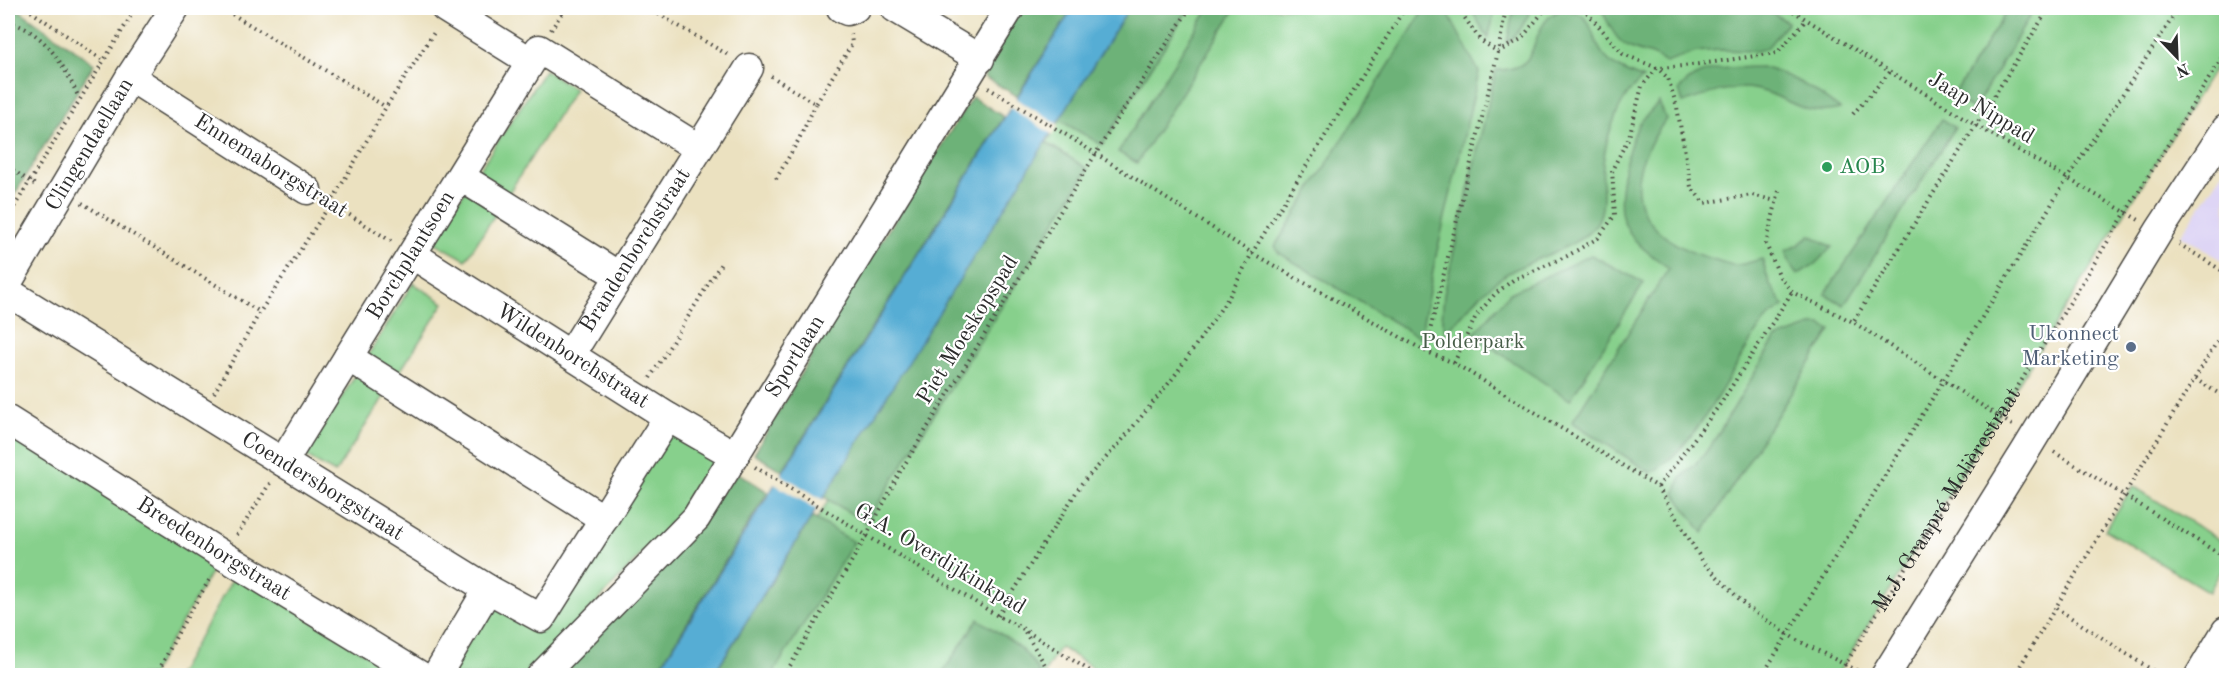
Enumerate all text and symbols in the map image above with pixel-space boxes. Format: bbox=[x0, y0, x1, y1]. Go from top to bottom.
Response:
north arrow bbox=[2147, 27, 2207, 87]
text: N bbox=[2173, 59, 2191, 79]
street label: Jaap Nippad bbox=[1924, 68, 2038, 148]
street label: Clingendaellaan bbox=[42, 74, 138, 215]
street label: Ennemaborgstraat bbox=[190, 110, 352, 222]
place label: AOB bbox=[1839, 156, 1885, 178]
marker: AOB bbox=[1820, 160, 1834, 174]
street label: Brandenborchstraat bbox=[576, 164, 695, 336]
street label: Borchplantsoen bbox=[363, 187, 459, 324]
street label: Piet Moeskopspad bbox=[913, 252, 1023, 408]
street label: Wildenborchstraat bbox=[492, 300, 653, 413]
street label: Sportlaan bbox=[762, 311, 829, 402]
place label: Ukonnect Marketing bbox=[2022, 323, 2119, 370]
park label: Polderpark bbox=[1421, 331, 1525, 353]
marker: Ukonnect Marketing bbox=[2124, 340, 2138, 354]
street label: M.J. Granpré Molièrestraat bbox=[1869, 384, 2025, 616]
street label: Coendersborgstraat bbox=[237, 428, 408, 545]
street label: Breedenborgstraat bbox=[133, 493, 295, 605]
street label: G.A. Overdijkinkpad bbox=[851, 499, 1029, 619]

